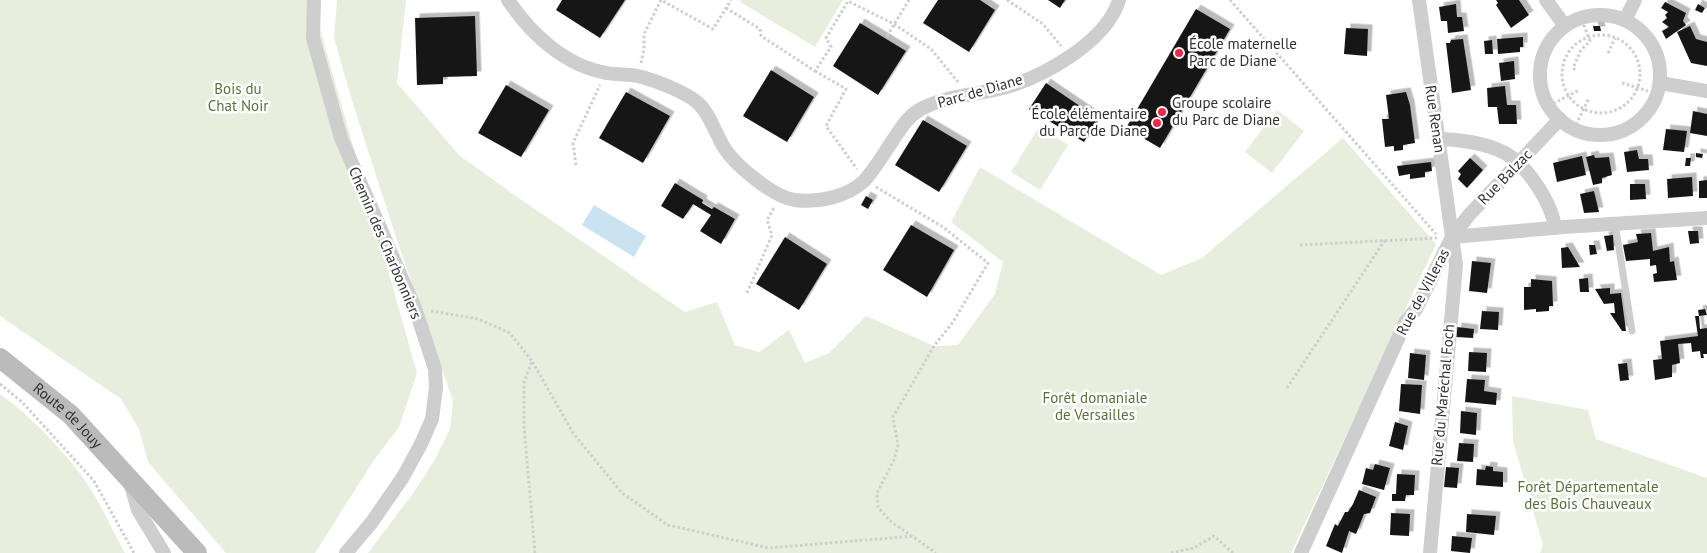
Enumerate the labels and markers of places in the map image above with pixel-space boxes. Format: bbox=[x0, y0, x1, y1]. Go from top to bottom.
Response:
place label: École maternelle Parc de Diane bbox=[1189, 34, 1297, 70]
marker: École maternelle Parc de Diane bbox=[1173, 47, 1185, 59]
place label: Groupe scolaire du Parc de Diane bbox=[1172, 93, 1280, 129]
place label: École élémentaire du Parc de Diane bbox=[1032, 104, 1147, 140]
marker: Groupe scolaire du Parc de Diane bbox=[1156, 106, 1168, 118]
marker: École élémentaire du Parc de Diane bbox=[1151, 117, 1163, 129]

